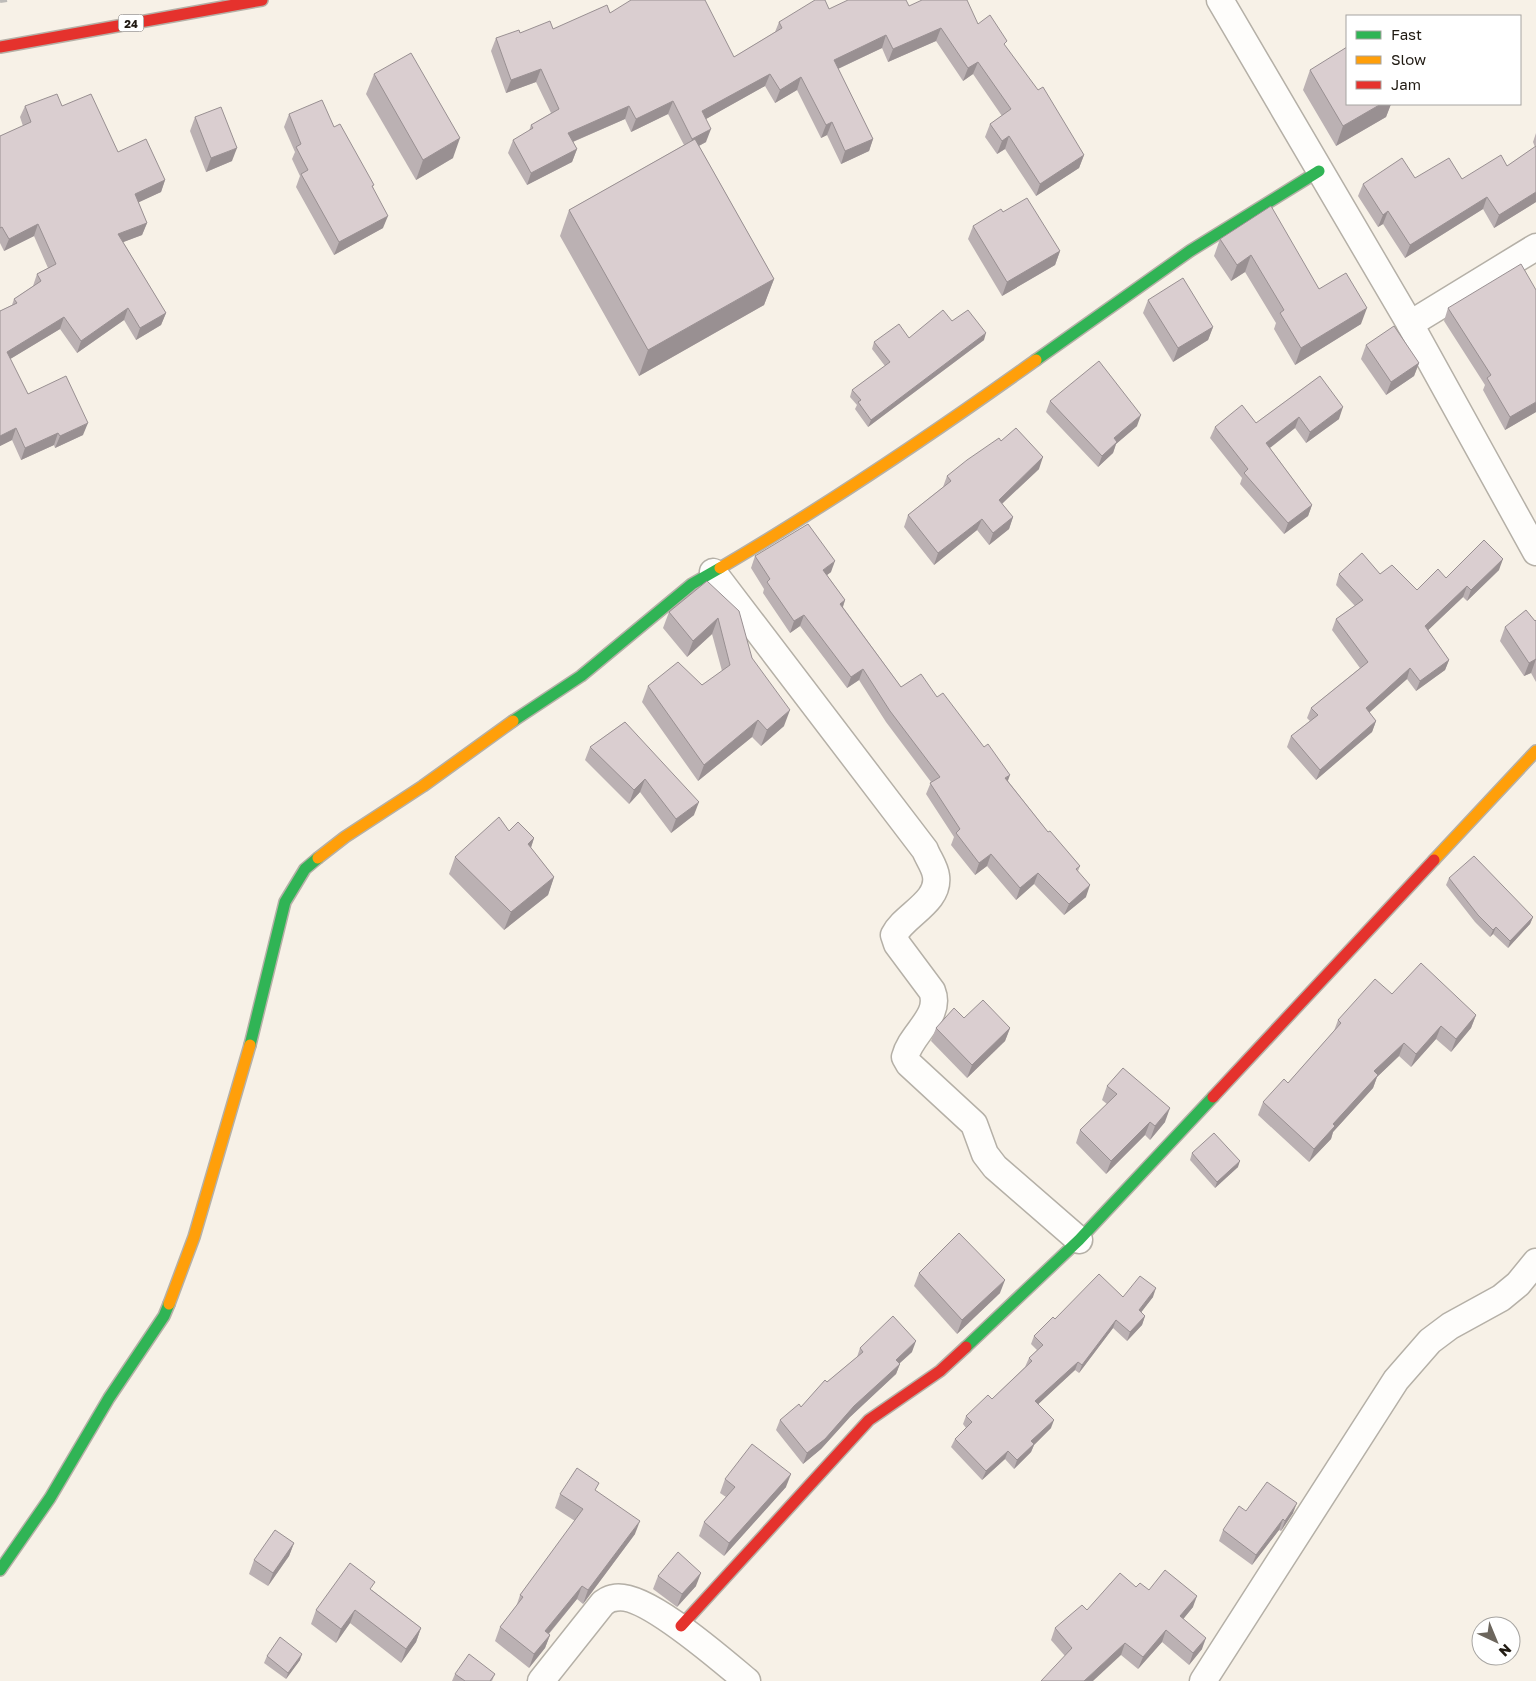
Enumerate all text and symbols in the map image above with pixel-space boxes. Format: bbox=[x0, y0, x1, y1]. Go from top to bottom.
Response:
road number: 24 bbox=[118, 14, 144, 32]
legend bbox=[1346, 15, 1521, 105]
text: Fast bbox=[1391, 25, 1422, 43]
text: Slow bbox=[1391, 50, 1426, 68]
text: Jam bbox=[1391, 75, 1421, 93]
north arrow bbox=[1471, 1616, 1521, 1666]
text: N bbox=[1496, 1641, 1515, 1661]

